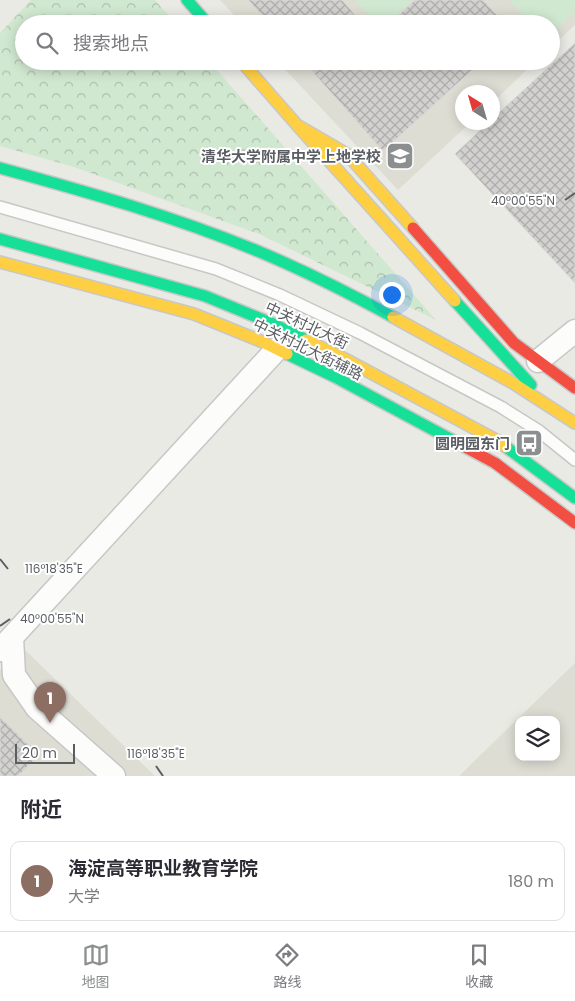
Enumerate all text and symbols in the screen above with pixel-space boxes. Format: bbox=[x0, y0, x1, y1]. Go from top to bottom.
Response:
search box bbox=[15, 15, 560, 70]
icon: search bbox=[33, 29, 61, 57]
text: 搜索地点 bbox=[73, 30, 149, 57]
north arrow bbox=[455, 85, 500, 130]
school or university icon: 清华大学附属中学上地学校 bbox=[385, 141, 415, 171]
place label: 清华大学附属中学上地学校 bbox=[201, 146, 381, 167]
text: 40°00'55"N bbox=[491, 192, 555, 209]
your location bbox=[379, 282, 405, 308]
street label: 中关村北大街 bbox=[262, 296, 352, 354]
street label: 中关村北大街辅路 bbox=[249, 313, 367, 385]
bus stop icon: 圆明园东门 bbox=[514, 428, 544, 458]
place label: 圆明园东门 bbox=[435, 433, 510, 454]
text: 116°18'35"E bbox=[25, 560, 83, 577]
text: 40°00'55"N bbox=[20, 610, 84, 627]
pin: 1 bbox=[34, 682, 66, 723]
map controls bbox=[515, 716, 560, 761]
button: layers bbox=[515, 716, 560, 761]
scale bar bbox=[15, 741, 75, 764]
text: 20 m bbox=[22, 743, 57, 763]
text: 116°18'35"E bbox=[127, 745, 185, 762]
text: 附近 bbox=[20, 795, 62, 824]
text: 海淀高等职业教育学院 bbox=[68, 855, 258, 882]
text: 1 bbox=[34, 870, 40, 893]
text: 180 m bbox=[508, 870, 554, 893]
text: 大学 bbox=[68, 885, 100, 908]
tab: 地图 bbox=[82, 941, 110, 993]
tab: 路线 bbox=[273, 941, 301, 993]
tab: 收藏 bbox=[465, 941, 493, 993]

